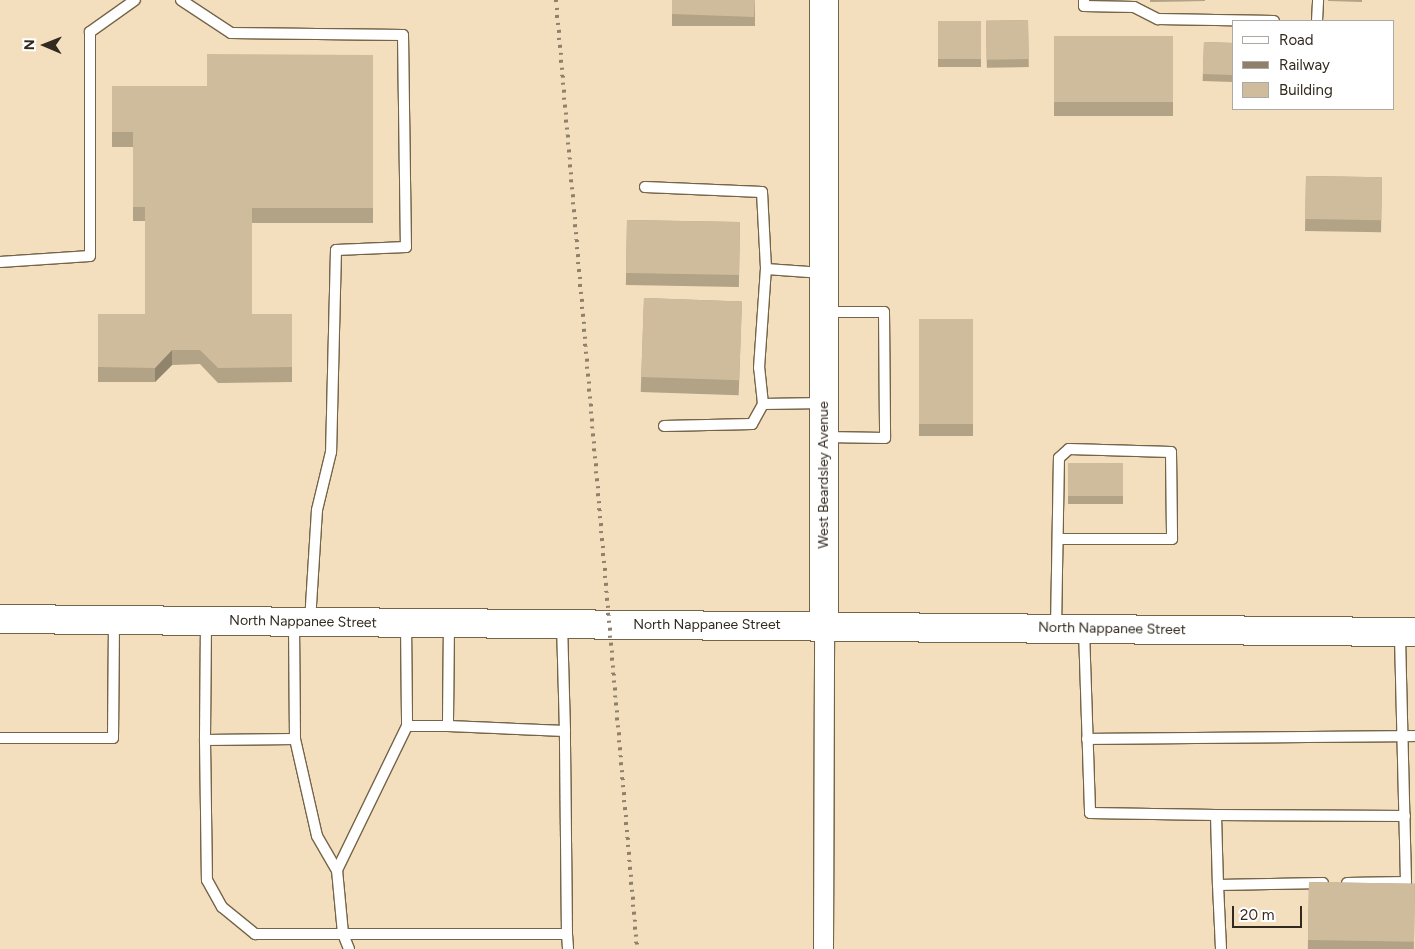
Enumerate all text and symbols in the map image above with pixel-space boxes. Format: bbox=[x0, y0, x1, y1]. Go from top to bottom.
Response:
north arrow bbox=[20, 20, 70, 70]
legend bbox=[1232, 20, 1395, 110]
text: Road bbox=[1279, 31, 1314, 49]
text: N bbox=[21, 39, 38, 50]
text: Railway bbox=[1279, 56, 1330, 74]
text: Building bbox=[1279, 81, 1333, 99]
street label: West Beardsley Avenue bbox=[816, 401, 832, 549]
street label: North Nappanee Street bbox=[229, 612, 377, 632]
street label: North Nappanee Street bbox=[633, 617, 781, 633]
street label: North Nappanee Street bbox=[1038, 619, 1186, 639]
scale bar bbox=[1235, 896, 1305, 928]
text: 20 m bbox=[1240, 906, 1274, 924]

